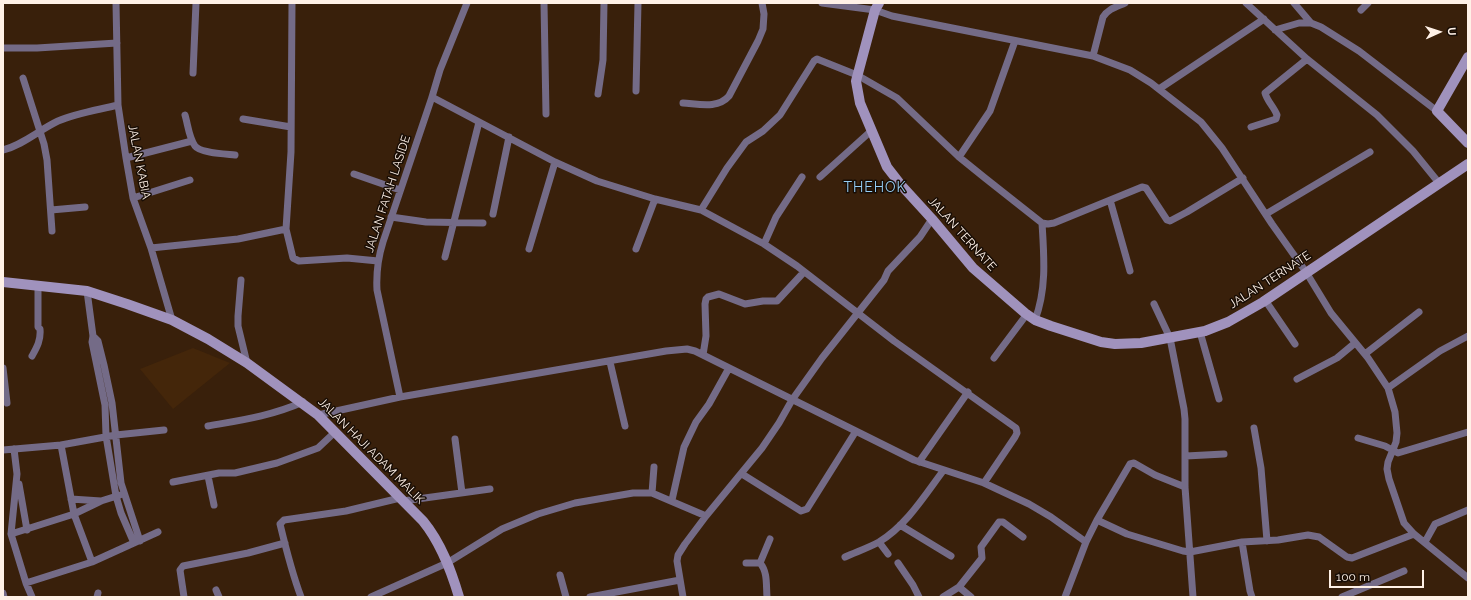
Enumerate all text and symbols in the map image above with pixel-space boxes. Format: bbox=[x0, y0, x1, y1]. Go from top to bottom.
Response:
north arrow bbox=[1419, 12, 1459, 52]
text: U bbox=[1445, 27, 1458, 36]
street label: JALAN KABIA bbox=[125, 123, 153, 201]
street label: JALAN FATAH LASIDE bbox=[362, 134, 414, 254]
district label: THEHOK bbox=[843, 180, 907, 196]
street label: JALAN TERNATE bbox=[925, 194, 999, 274]
street label: JALAN TERNATE bbox=[1226, 248, 1314, 312]
street label: JALAN HAJI ADAM MALIK bbox=[315, 395, 427, 507]
scale bar bbox=[1331, 562, 1426, 588]
text: 100 m bbox=[1336, 570, 1370, 584]

